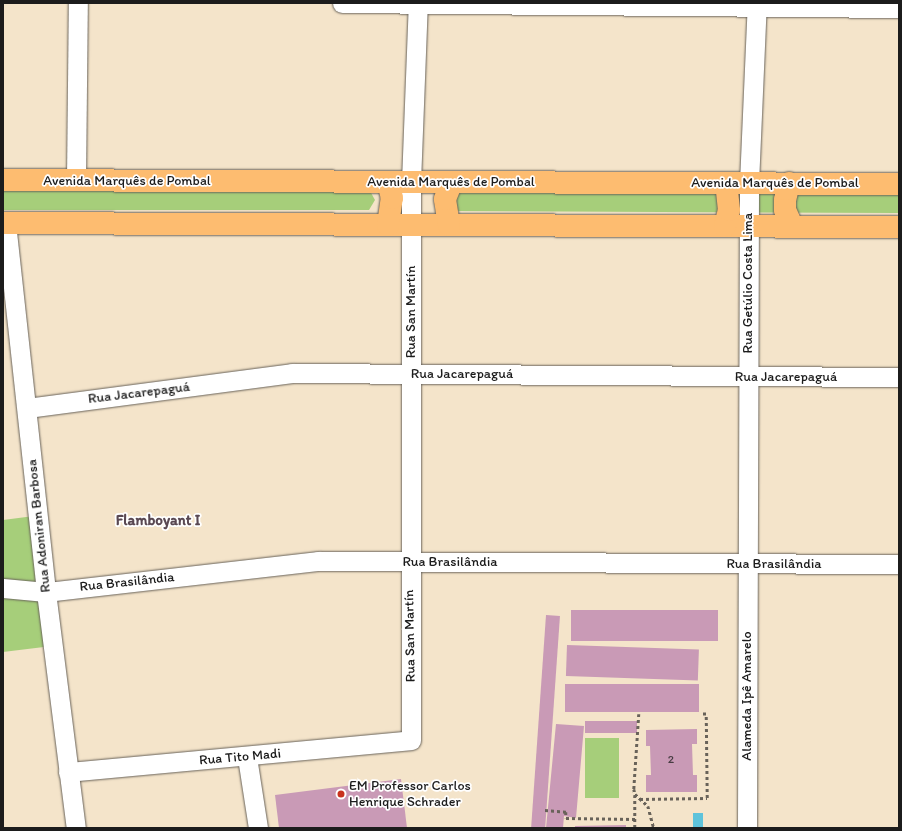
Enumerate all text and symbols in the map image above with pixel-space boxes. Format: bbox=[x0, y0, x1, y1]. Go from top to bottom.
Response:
street label: Avenida Marquês de Pombal bbox=[43, 173, 211, 189]
street label: Avenida Marquês de Pombal bbox=[367, 174, 535, 190]
street label: Avenida Marquês de Pombal bbox=[691, 175, 859, 191]
street label: Rua Getúlio Costa Lima bbox=[740, 213, 756, 353]
street label: Rua San Martín bbox=[403, 265, 419, 359]
street label: Rua Jacarepaguá bbox=[411, 366, 513, 382]
street label: Rua Jacarepaguá bbox=[735, 369, 837, 385]
street label: Rua Jacarepaguá bbox=[87, 378, 191, 408]
street label: Rua Adoniran Barbosa bbox=[24, 458, 54, 594]
district label: Flamboyant I bbox=[116, 512, 200, 530]
street label: Rua Brasilândia bbox=[402, 554, 498, 570]
street label: Rua Brasilândia bbox=[726, 556, 822, 572]
street label: Rua Brasilândia bbox=[79, 569, 175, 595]
street label: Rua San Martín bbox=[401, 589, 419, 683]
street label: Alameda Ipê Amarelo bbox=[739, 631, 755, 761]
street label: Rua Tito Madi bbox=[198, 745, 282, 769]
house number: 2 bbox=[668, 753, 674, 767]
place label: EM Professor Carlos Henrique Schrader bbox=[349, 778, 471, 810]
marker: EM Professor Carlos Henrique Schrader bbox=[336, 789, 346, 799]

